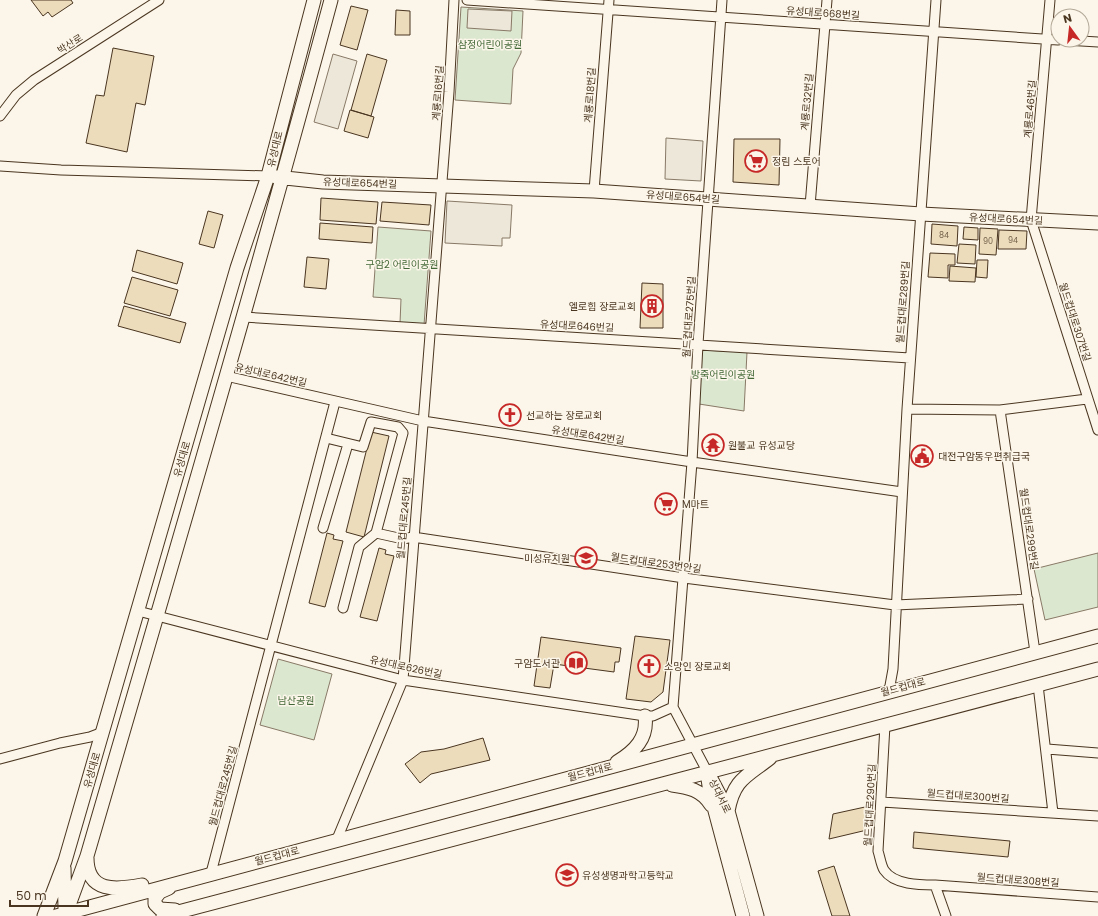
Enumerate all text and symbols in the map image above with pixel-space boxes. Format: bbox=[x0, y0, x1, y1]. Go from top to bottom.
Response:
street label: 유성대로668번길 bbox=[785, 3, 861, 23]
north arrow bbox=[1050, 8, 1090, 48]
text: N bbox=[1061, 10, 1073, 27]
street label: 박산로 bbox=[54, 30, 86, 58]
park label: 삼정어린이공원 bbox=[458, 37, 522, 52]
street label: 계룡로16번길 bbox=[429, 65, 447, 121]
street label: 계룡로18번길 bbox=[581, 67, 599, 123]
street label: 계룡로32번길 bbox=[797, 73, 817, 131]
street label: 계룡로46번길 bbox=[1020, 79, 1040, 139]
street label: 유성대로 bbox=[263, 129, 287, 169]
supermarket icon: 정림 스토어 bbox=[743, 148, 769, 174]
place label: 정림 스토어 bbox=[772, 154, 821, 169]
street label: 유성대로654번길 bbox=[323, 174, 397, 192]
street label: 유성대로654번길 bbox=[646, 187, 720, 207]
street label: 유성대로654번길 bbox=[969, 210, 1043, 228]
house number: 84 bbox=[939, 230, 949, 241]
house number: 94 bbox=[1008, 235, 1018, 246]
house number: 90 bbox=[983, 236, 993, 247]
park label: 구암2 어린이공원 bbox=[366, 257, 438, 272]
street label: 월드컵대로289번길 bbox=[893, 260, 913, 344]
street label: 월드컵대로275번길 bbox=[679, 276, 699, 358]
street label: 월드컵대로307번길 bbox=[1055, 281, 1095, 363]
building icon: 엘로힘 장로교회 bbox=[639, 293, 665, 319]
place label: 엘로힘 장로교회 bbox=[569, 299, 636, 314]
street label: 유성대로646번길 bbox=[540, 317, 614, 335]
street label: 유성대로642번길 bbox=[233, 359, 309, 391]
park label: 방죽어린이공원 bbox=[691, 367, 755, 382]
church icon: 선교하는 장로교회 bbox=[497, 402, 523, 428]
place label: 선교하는 장로교회 bbox=[526, 408, 602, 423]
street label: 유성대로642번길 bbox=[550, 422, 626, 448]
temple icon: 원불교 유성교당 bbox=[700, 432, 726, 458]
place label: 원불교 유성교당 bbox=[728, 438, 795, 453]
street label: 유성대로 bbox=[170, 439, 194, 479]
public building icon: 대전구암동우편취급국 bbox=[909, 443, 935, 469]
place label: 대전구암동우편취급국 bbox=[938, 449, 1030, 464]
street label: 월드컵대로245번길 bbox=[393, 476, 415, 560]
street label: 월드컵대로299번길 bbox=[1016, 487, 1042, 571]
supermarket icon: M마트 bbox=[653, 491, 679, 517]
place label: M마트 bbox=[682, 497, 709, 512]
school or university icon: 미성유치원 bbox=[573, 545, 599, 571]
street label: 월드컵대로253번안길 bbox=[610, 549, 702, 577]
place label: 미성유치원 bbox=[524, 551, 570, 566]
library icon: 구암도서관 bbox=[563, 650, 589, 676]
street label: 유성대로626번길 bbox=[368, 652, 444, 682]
church icon: 소망인 장로교회 bbox=[636, 653, 662, 679]
place label: 구암도서관 bbox=[514, 656, 561, 671]
place label: 소망인 장로교회 bbox=[664, 659, 731, 674]
street label: 월드컵대로 bbox=[879, 674, 927, 700]
park label: 남산공원 bbox=[278, 693, 314, 708]
street label: 월드컵대로245번길 bbox=[205, 744, 241, 828]
street label: 유성대로 bbox=[80, 750, 104, 790]
street label: 월드컵대로 bbox=[566, 759, 614, 785]
street label: 월드컵대로290번길 bbox=[860, 763, 880, 847]
street label: 상대서로 bbox=[705, 776, 735, 816]
street label: 월드컵대로300번길 bbox=[926, 786, 1010, 806]
street label: 월드컵대로 bbox=[253, 843, 301, 869]
school or university icon: 유성생명과학고등학교 bbox=[554, 862, 580, 888]
place label: 유성생명과학고등학교 bbox=[582, 868, 674, 883]
street label: 월드컵대로308번길 bbox=[976, 870, 1060, 890]
scale bar bbox=[10, 882, 88, 908]
text: 50 m bbox=[16, 887, 47, 904]

